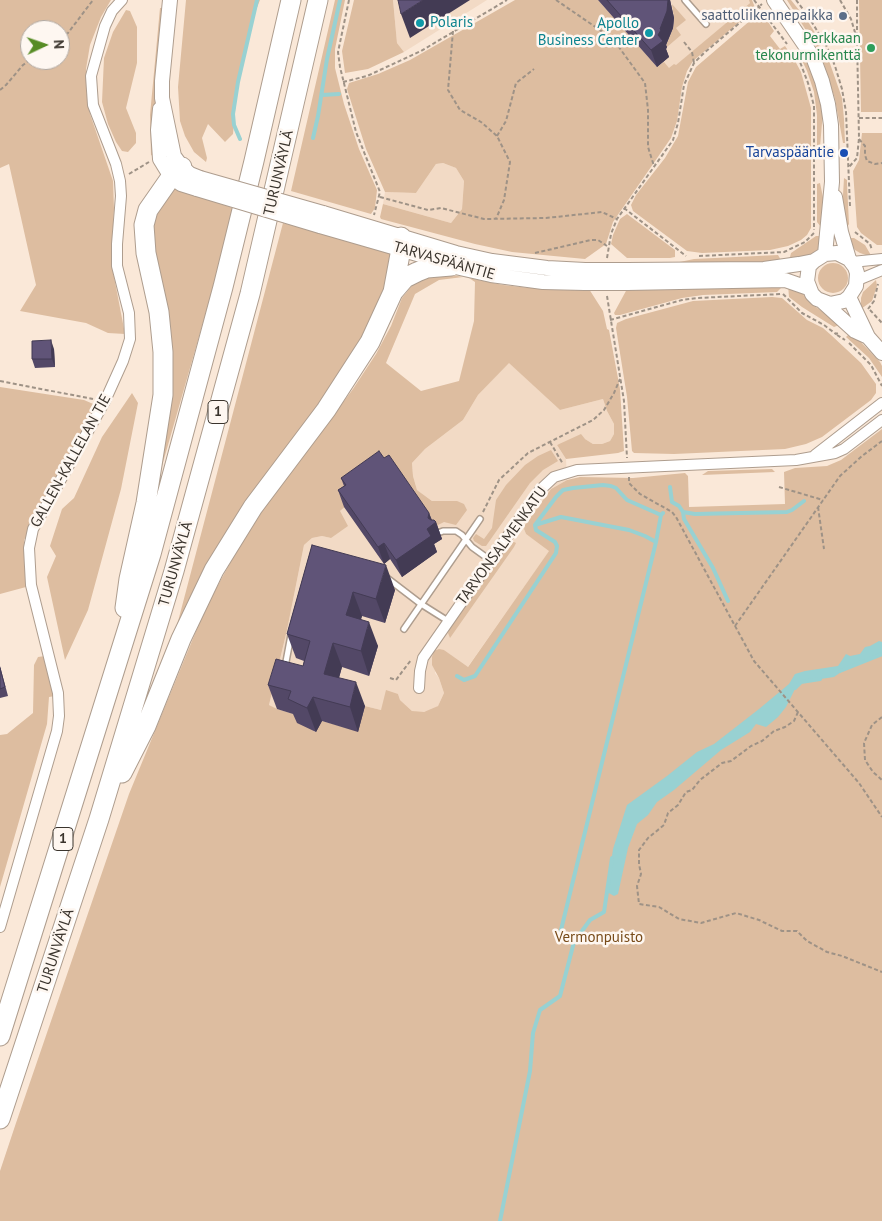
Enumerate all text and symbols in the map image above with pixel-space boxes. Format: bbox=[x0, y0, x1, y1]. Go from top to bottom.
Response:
place label: saattoliikennepaikka bbox=[701, 7, 833, 25]
marker: saattoliikennepaikka bbox=[837, 10, 849, 22]
place label: Polaris bbox=[430, 14, 473, 32]
place label: Apollo Business Center bbox=[538, 15, 639, 50]
marker: Polaris bbox=[414, 17, 426, 29]
north arrow bbox=[20, 20, 70, 70]
marker: Apollo Business Center bbox=[643, 27, 655, 39]
place label: Perkkaan tekonurmikenttä bbox=[755, 30, 861, 65]
text: N bbox=[50, 39, 68, 49]
marker: Perkkaan tekonurmikenttä bbox=[865, 42, 877, 54]
street label: TURUNVÄYLÄ bbox=[260, 128, 298, 218]
place label: Tarvaspääntie bbox=[746, 144, 834, 162]
marker: Tarvaspääntie bbox=[838, 147, 850, 159]
street label: TARVASPÄÄNTIE bbox=[391, 238, 497, 284]
street label: GALLEN-KALLELAN TIE bbox=[27, 391, 115, 531]
road number: 1 bbox=[208, 401, 228, 424]
street label: TARVONSALMENKATU bbox=[453, 483, 551, 609]
street label: TURUNVÄYLÄ bbox=[155, 519, 197, 609]
road number: 1 bbox=[53, 828, 73, 851]
street label: TURUNVÄYLÄ bbox=[34, 907, 78, 995]
park label: Vermonpuisto bbox=[555, 929, 643, 947]

